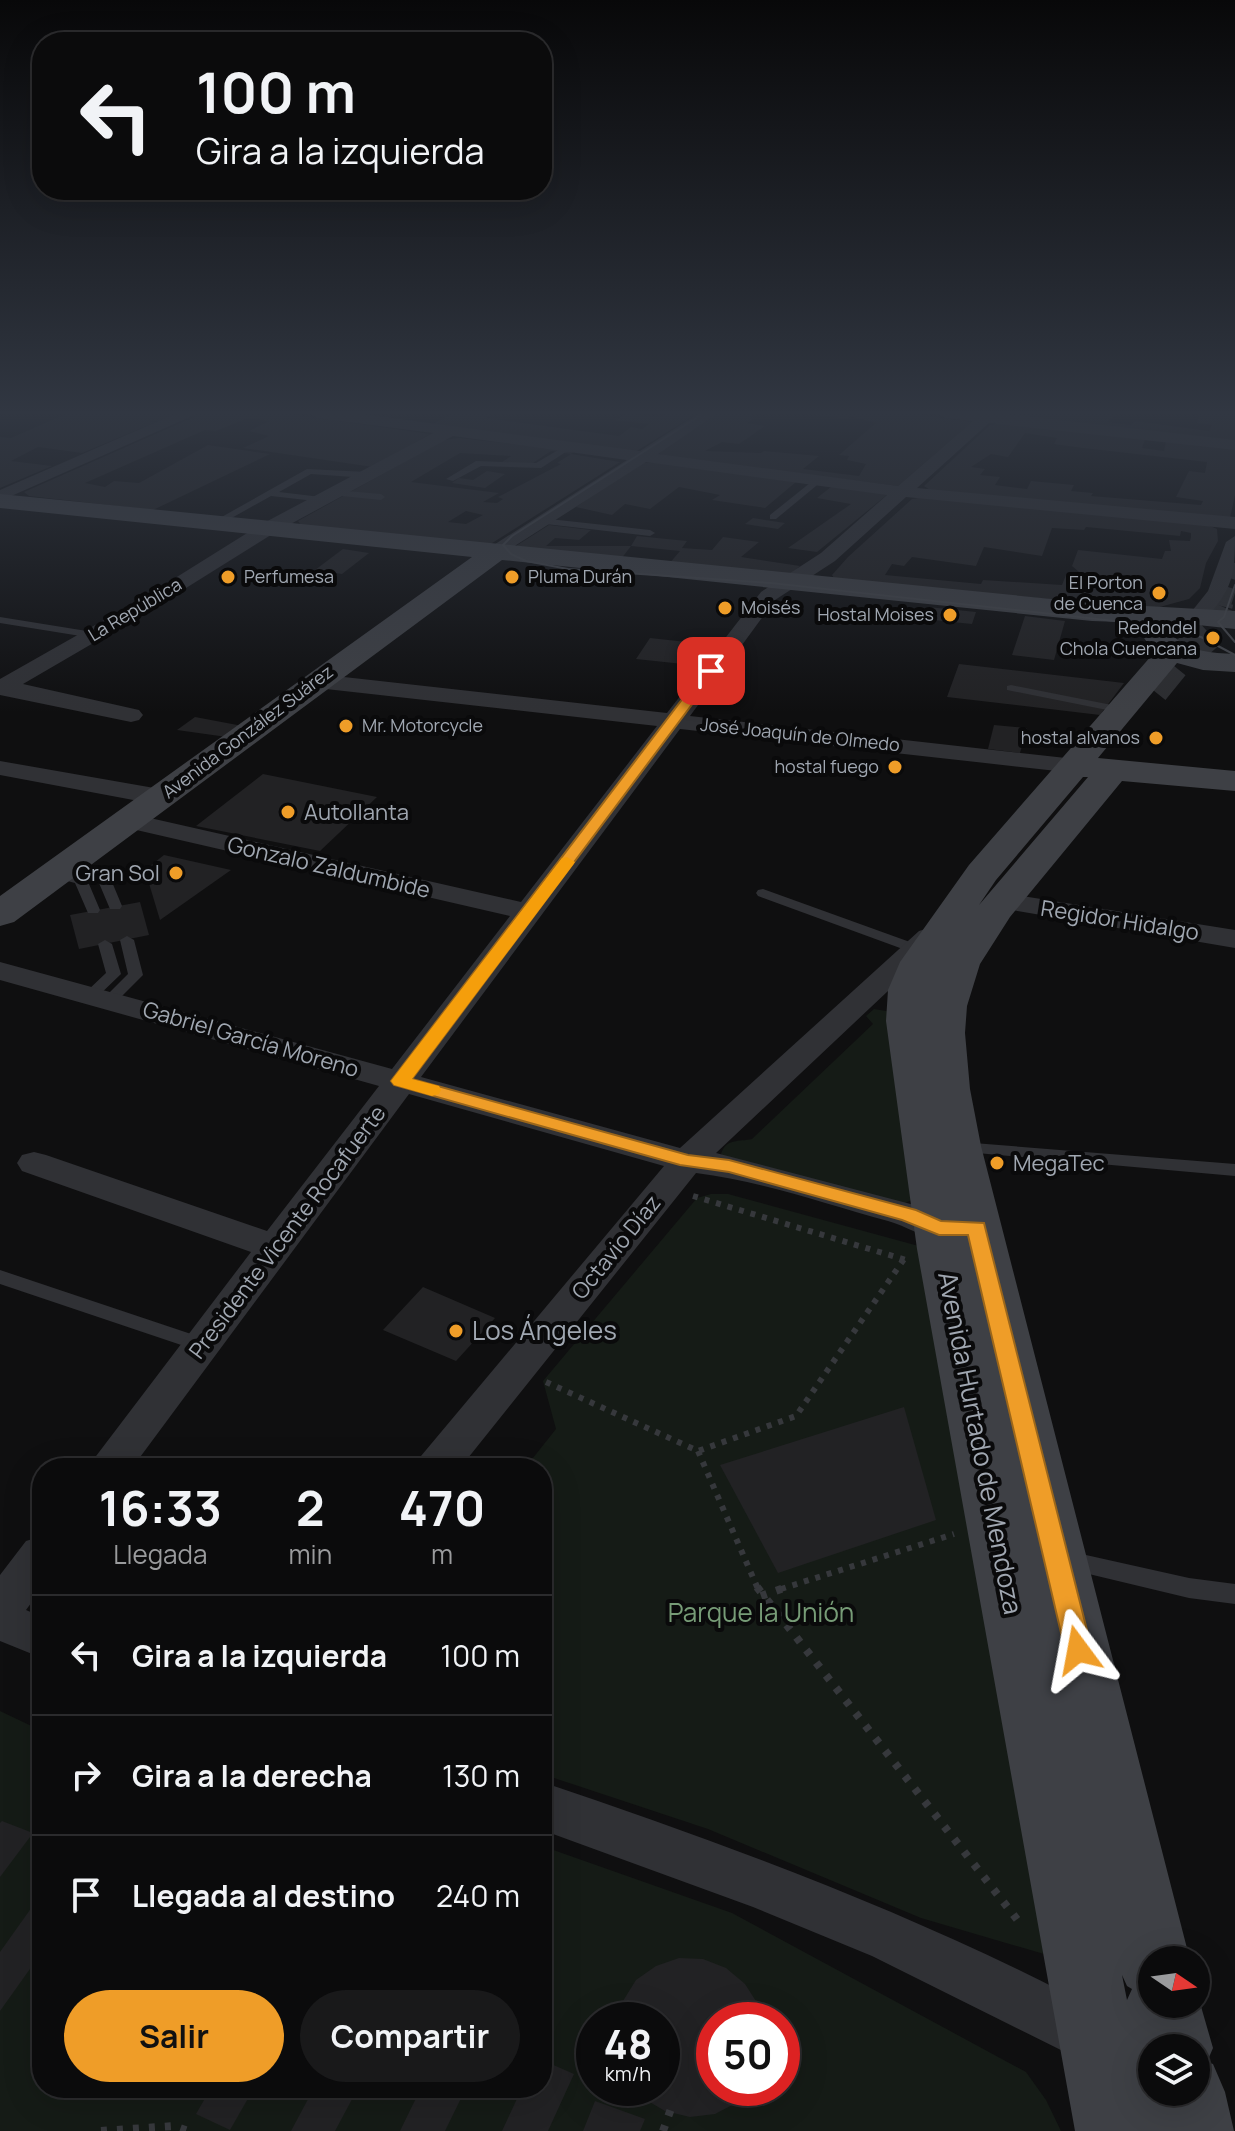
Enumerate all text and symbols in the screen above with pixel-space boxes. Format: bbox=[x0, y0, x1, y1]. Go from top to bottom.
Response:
text: 100 m bbox=[196, 53, 356, 130]
icon: left bbox=[64, 64, 168, 168]
text: Gira a la izquierda bbox=[196, 126, 485, 175]
place label: Perfumesa bbox=[244, 564, 334, 588]
place label: Pluma Durán bbox=[528, 564, 632, 588]
marker: Perfumesa bbox=[219, 568, 237, 586]
marker: Pluma Durán bbox=[503, 568, 521, 586]
place label: El Porton de Cuenca bbox=[1054, 570, 1143, 615]
street label: La República bbox=[83, 572, 186, 646]
marker: El Porton de Cuenca bbox=[1150, 584, 1168, 602]
place label: Moisés bbox=[741, 595, 800, 619]
marker: Moisés bbox=[716, 599, 734, 617]
place label: Hostal Moises bbox=[817, 602, 934, 626]
marker: Hostal Moises bbox=[941, 606, 959, 624]
place label: Redondel Chola Cuencana bbox=[1060, 615, 1197, 660]
marker: Redondel Chola Cuencana bbox=[1204, 629, 1222, 647]
pin bbox=[677, 637, 745, 705]
icon: arrive bbox=[689, 649, 733, 693]
street label: Avenida González Suárez bbox=[157, 659, 338, 803]
street label: José Joaquín de Olmedo bbox=[699, 712, 901, 756]
place label: Mr. Motorcycle bbox=[362, 713, 483, 737]
marker: Mr. Motorcycle bbox=[337, 717, 355, 735]
place label: hostal alvanos bbox=[1021, 725, 1140, 749]
marker: hostal alvanos bbox=[1147, 729, 1165, 747]
place label: hostal fuego bbox=[774, 754, 879, 778]
marker: hostal fuego bbox=[886, 758, 904, 776]
place label: Autollanta bbox=[304, 797, 409, 827]
marker: Autollanta bbox=[279, 803, 297, 821]
street label: Gonzalo Zaldumbide bbox=[225, 829, 433, 905]
place label: Gran Sol bbox=[76, 858, 160, 888]
marker: Gran Sol bbox=[167, 864, 185, 882]
street label: Regidor Hidalgo bbox=[1039, 893, 1201, 947]
street label: Gabriel García Moreno bbox=[140, 994, 362, 1084]
street label: Presidente Vicente Rocafuerte bbox=[182, 1099, 392, 1365]
place label: MegaTec bbox=[1013, 1148, 1105, 1178]
marker: MegaTec bbox=[988, 1154, 1006, 1172]
street label: Octavio Díaz bbox=[565, 1189, 667, 1305]
street label: Avenida Hurtado de Mendoza bbox=[930, 1268, 1032, 1617]
place label: Los Ángeles bbox=[472, 1312, 617, 1348]
marker: Los Ángeles bbox=[447, 1322, 465, 1340]
text: 16:33 bbox=[99, 1475, 222, 1540]
text: 2 bbox=[296, 1475, 325, 1540]
text: 470 bbox=[399, 1475, 485, 1540]
text: Llegada bbox=[113, 1536, 207, 1572]
text: min bbox=[289, 1536, 332, 1572]
text: m bbox=[431, 1536, 453, 1572]
park label: Parque la Unión bbox=[668, 1594, 854, 1630]
position arrow bbox=[1036, 1608, 1120, 1692]
icon: left bbox=[64, 1633, 108, 1677]
text: Gira a la izquierda bbox=[132, 1635, 387, 1676]
text: 100 m bbox=[440, 1635, 520, 1676]
icon: right bbox=[64, 1753, 108, 1797]
text: Gira a la derecha bbox=[132, 1755, 372, 1796]
text: 130 m bbox=[442, 1755, 520, 1796]
icon: arrive bbox=[64, 1873, 108, 1917]
text: Llegada al destino bbox=[132, 1875, 395, 1916]
text: 240 m bbox=[436, 1875, 520, 1916]
north arrow bbox=[1138, 1946, 1210, 2018]
map controls bbox=[1138, 1946, 1210, 2106]
button: Salir bbox=[64, 1990, 284, 2082]
button: Compartir bbox=[300, 1990, 520, 2082]
speed limit sign: 50 bbox=[696, 2002, 800, 2106]
text: 48 bbox=[604, 2016, 652, 2071]
button: layers bbox=[1138, 2034, 1210, 2106]
text: km/h bbox=[605, 2060, 651, 2087]

